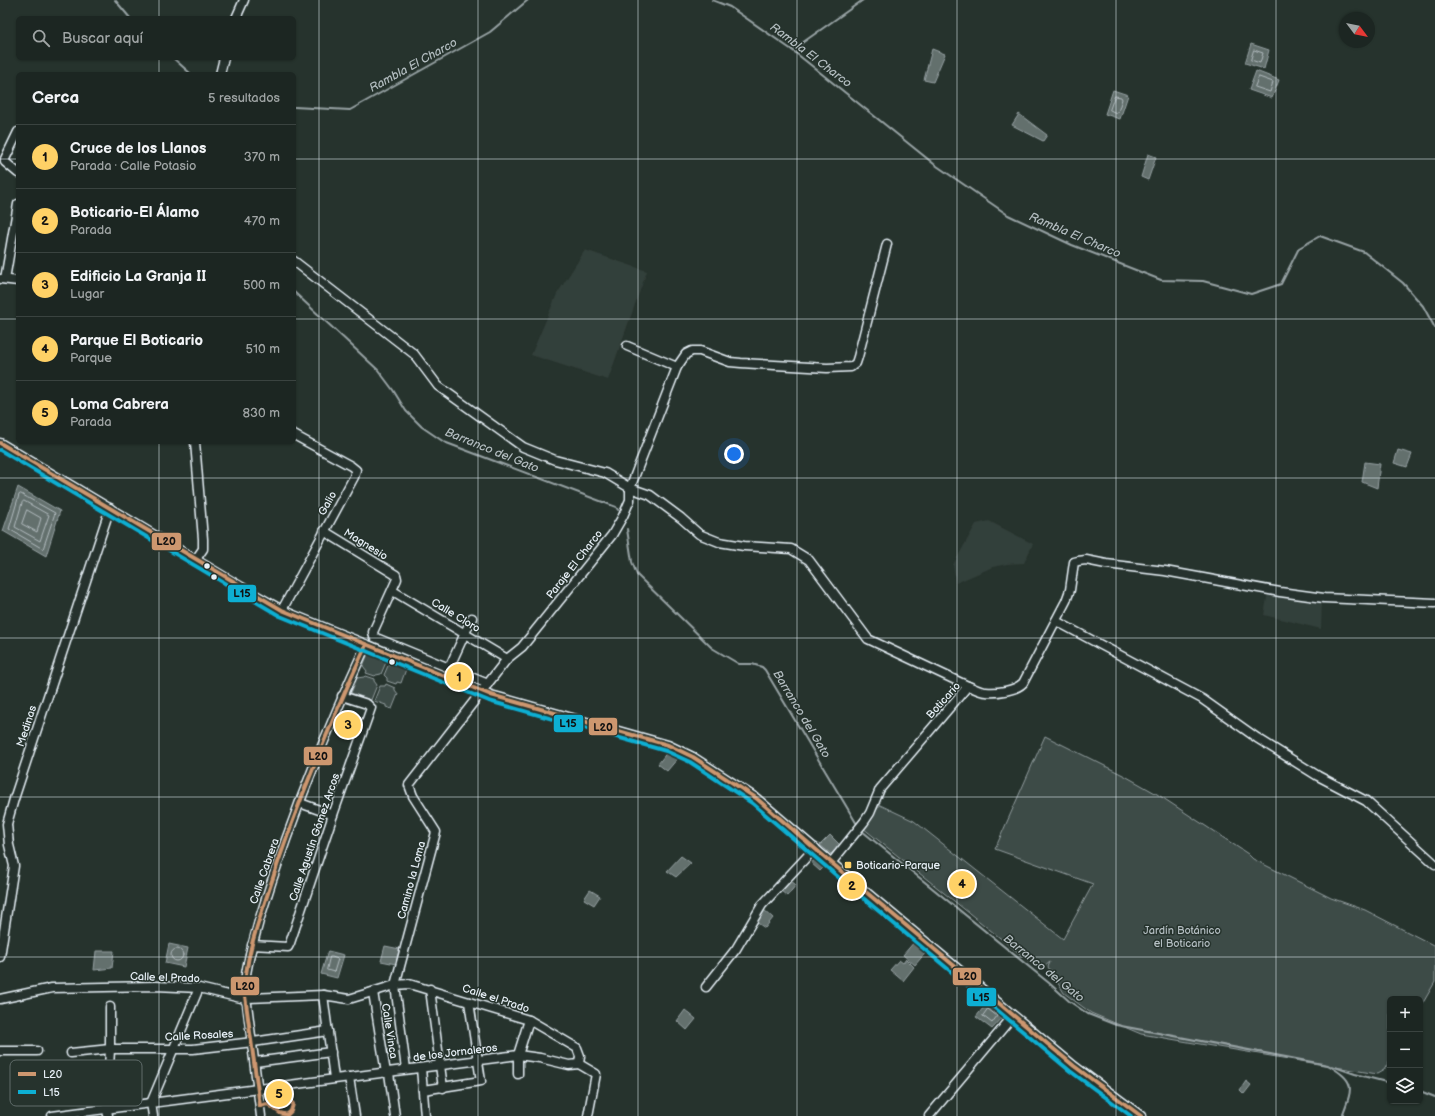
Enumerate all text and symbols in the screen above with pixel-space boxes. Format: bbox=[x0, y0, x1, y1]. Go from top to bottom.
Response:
north arrow bbox=[1339, 12, 1375, 48]
search box bbox=[16, 16, 296, 60]
water label: Rambla El Charco bbox=[767, 20, 854, 91]
icon: search bbox=[30, 27, 52, 49]
text: Buscar aquí bbox=[62, 29, 143, 48]
water label: Rambla El Charco bbox=[367, 35, 460, 96]
text: Cerca bbox=[32, 88, 79, 108]
text: 5 resultados bbox=[208, 90, 280, 106]
text: Cruce de los Llanos bbox=[70, 139, 206, 158]
text: 1 bbox=[42, 149, 48, 165]
text: 370 m bbox=[244, 149, 280, 165]
text: Parada · Calle Potasio bbox=[70, 158, 196, 174]
text: Boticario-El Álamo bbox=[70, 203, 199, 222]
water label: Rambla El Charco bbox=[1027, 209, 1123, 262]
text: 2 bbox=[41, 213, 49, 229]
text: 470 m bbox=[244, 213, 280, 229]
text: Parada bbox=[70, 222, 112, 238]
text: Edificio La Granja II bbox=[70, 267, 206, 286]
text: 3 bbox=[41, 277, 49, 293]
text: 500 m bbox=[243, 277, 280, 293]
text: Lugar bbox=[70, 286, 104, 302]
text: Parque El Boticario bbox=[70, 331, 203, 350]
text: 4 bbox=[41, 341, 49, 357]
text: 510 m bbox=[246, 341, 280, 357]
text: Parque bbox=[70, 350, 112, 366]
text: Loma Cabrera bbox=[70, 395, 169, 414]
text: 5 bbox=[41, 405, 49, 421]
text: 830 m bbox=[243, 405, 280, 421]
text: Parada bbox=[70, 414, 112, 430]
water label: Barranco del Gato bbox=[443, 425, 541, 476]
your location bbox=[724, 444, 744, 464]
street label: Galio bbox=[316, 489, 339, 518]
street label: Magnesio bbox=[341, 526, 390, 563]
street label: Paraje El Charco bbox=[544, 527, 605, 601]
line badge: L20 bbox=[151, 532, 182, 551]
text: L20 bbox=[156, 535, 176, 548]
unlabelled marker bbox=[202, 561, 212, 571]
unlabelled marker bbox=[209, 572, 219, 582]
line badge: L15 bbox=[227, 584, 257, 603]
text: L15 bbox=[233, 587, 251, 600]
street label: Calle Cloro bbox=[429, 596, 483, 635]
unlabelled marker bbox=[387, 657, 397, 667]
pin: 1 bbox=[446, 662, 472, 692]
water label: Barranco del Gato bbox=[769, 668, 834, 761]
street label: Boticario bbox=[924, 679, 963, 721]
street label: Medinas bbox=[14, 703, 39, 749]
pin: 3 bbox=[335, 710, 361, 740]
line badge: L15 bbox=[553, 714, 584, 733]
text: L15 bbox=[559, 717, 577, 730]
line badge: L20 bbox=[588, 717, 618, 736]
text: L20 bbox=[593, 721, 613, 734]
line badge: L20 bbox=[303, 746, 333, 766]
text: L20 bbox=[308, 750, 328, 763]
street label: Calle Agustín Gómez Arcos bbox=[286, 771, 343, 903]
street label: Calle Cabrera bbox=[247, 836, 282, 906]
street label: Camino la Loma bbox=[395, 840, 428, 921]
place label: Boticario-Parque bbox=[856, 859, 941, 872]
marker: Boticario-Parque bbox=[843, 860, 853, 870]
pin: 4 bbox=[949, 869, 975, 899]
pin: 2 bbox=[839, 871, 865, 901]
park label: Jardín Botánico el Boticario bbox=[1143, 924, 1221, 950]
water label: Barranco del Gato bbox=[1000, 931, 1087, 1006]
line badge: L20 bbox=[952, 967, 982, 986]
street label: Calle el Prado bbox=[130, 970, 200, 985]
text: L20 bbox=[957, 970, 977, 983]
line badge: L20 bbox=[230, 976, 260, 996]
text: L20 bbox=[235, 980, 255, 993]
street label: Calle el Prado bbox=[461, 982, 531, 1015]
line badge: L15 bbox=[966, 987, 997, 1007]
text: L15 bbox=[972, 991, 990, 1004]
map controls bbox=[1387, 996, 1423, 1104]
button: + bbox=[1387, 996, 1423, 1032]
street label: Calle Vinca bbox=[379, 1003, 400, 1060]
street label: Calle Rosales bbox=[165, 1027, 234, 1044]
button: − bbox=[1387, 1032, 1423, 1068]
street label: de los Jornaleros bbox=[412, 1041, 498, 1064]
legend bbox=[10, 1060, 142, 1106]
text: L20 bbox=[43, 1068, 63, 1081]
button: layers bbox=[1387, 1068, 1423, 1104]
pin: 5 bbox=[266, 1079, 292, 1109]
text: L15 bbox=[43, 1086, 60, 1099]

